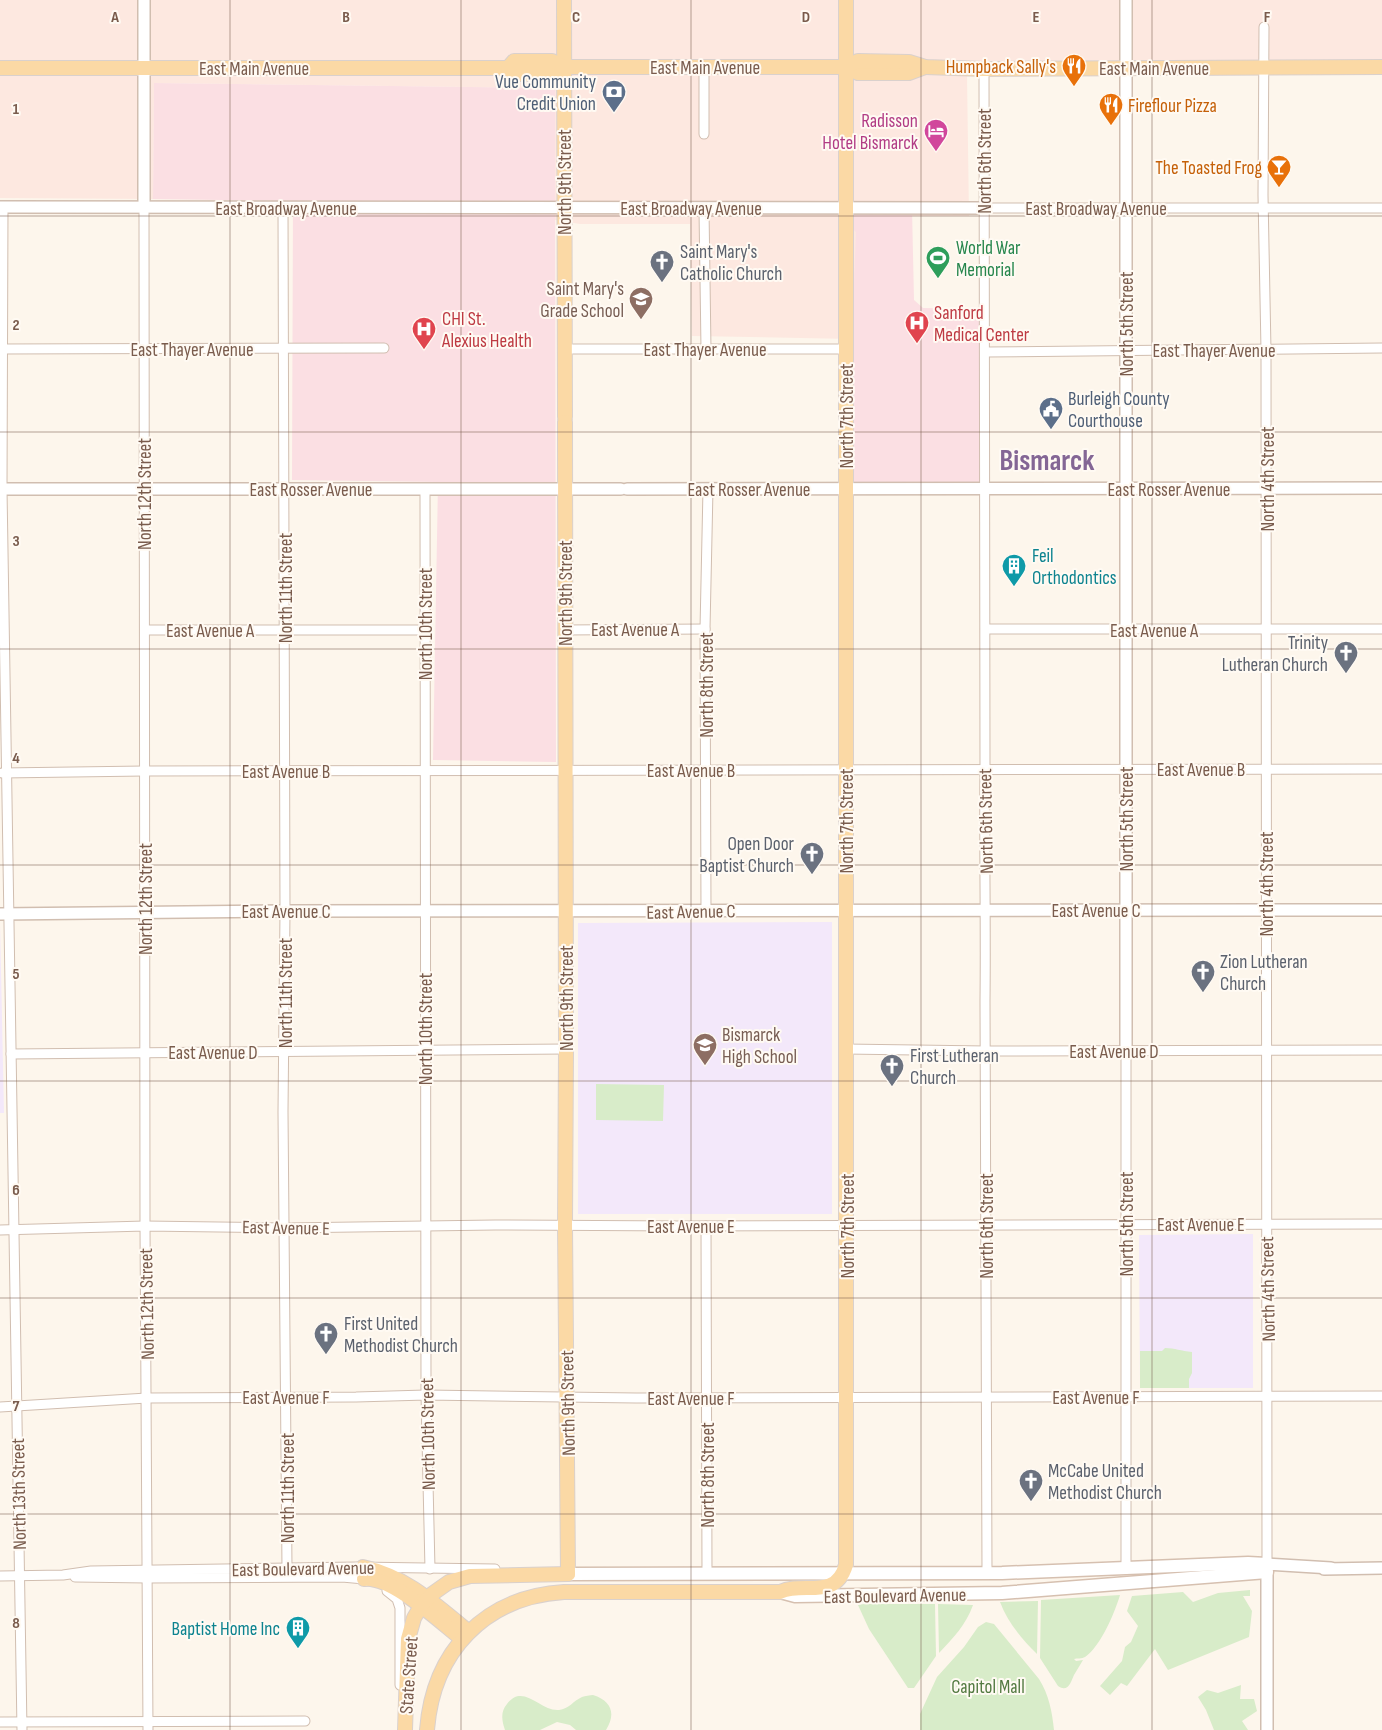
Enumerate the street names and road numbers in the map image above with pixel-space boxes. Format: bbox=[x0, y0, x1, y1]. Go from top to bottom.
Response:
street label: East Main Avenue bbox=[650, 57, 760, 80]
street label: East Main Avenue bbox=[199, 58, 309, 81]
street label: East Main Avenue bbox=[1099, 58, 1209, 81]
street label: North 6th Street bbox=[974, 108, 997, 214]
street label: North 9th Street bbox=[554, 129, 577, 235]
street label: East Broadway Avenue bbox=[215, 198, 357, 221]
street label: East Broadway Avenue bbox=[620, 198, 762, 221]
street label: East Broadway Avenue bbox=[1025, 198, 1167, 221]
street label: North 5th Street bbox=[1116, 271, 1139, 376]
street label: East Thayer Avenue bbox=[130, 339, 254, 362]
street label: East Thayer Avenue bbox=[643, 339, 767, 362]
street label: East Thayer Avenue bbox=[1152, 340, 1276, 363]
street label: North 7th Street bbox=[836, 363, 859, 469]
street label: North 4th Street bbox=[1257, 426, 1280, 532]
street label: North 12th Street bbox=[134, 438, 157, 550]
street label: East Rosser Avenue bbox=[250, 479, 372, 502]
street label: East Rosser Avenue bbox=[688, 479, 810, 502]
street label: East Rosser Avenue bbox=[1108, 479, 1230, 502]
street label: North 11th Street bbox=[275, 533, 298, 643]
street label: North 9th Street bbox=[555, 540, 578, 646]
street label: North 10th Street bbox=[415, 568, 438, 680]
street label: East Avenue A bbox=[591, 619, 680, 642]
street label: East Avenue A bbox=[166, 620, 255, 643]
street label: East Avenue A bbox=[1110, 620, 1199, 643]
street label: North 8th Street bbox=[696, 632, 719, 738]
street label: East Avenue B bbox=[1157, 759, 1245, 782]
street label: East Avenue B bbox=[647, 760, 735, 783]
street label: East Avenue B bbox=[242, 761, 330, 784]
street label: North 5th Street bbox=[1116, 766, 1139, 871]
street label: North 7th Street bbox=[836, 768, 859, 874]
street label: North 6th Street bbox=[974, 768, 999, 874]
street label: North 4th Street bbox=[1256, 831, 1279, 937]
street label: North 12th Street bbox=[135, 843, 158, 955]
street label: East Avenue C bbox=[646, 900, 736, 925]
street label: East Avenue C bbox=[1051, 900, 1141, 923]
street label: East Avenue C bbox=[241, 901, 331, 924]
street label: North 11th Street bbox=[275, 938, 298, 1048]
street label: North 9th Street bbox=[556, 945, 579, 1051]
street label: North 10th Street bbox=[415, 973, 438, 1085]
street label: East Avenue D bbox=[1069, 1041, 1159, 1064]
street label: East Avenue D bbox=[168, 1042, 258, 1065]
street label: North 5th Street bbox=[1116, 1171, 1139, 1276]
street label: North 7th Street bbox=[837, 1173, 860, 1279]
street label: North 6th Street bbox=[976, 1173, 999, 1279]
street label: East Avenue E bbox=[1157, 1214, 1245, 1237]
street label: East Avenue E bbox=[242, 1216, 330, 1241]
street label: East Avenue E bbox=[647, 1216, 735, 1239]
street label: North 4th Street bbox=[1256, 1236, 1281, 1342]
street label: North 12th Street bbox=[135, 1248, 160, 1360]
street label: North 9th Street bbox=[556, 1350, 581, 1456]
street label: North 10th Street bbox=[416, 1377, 441, 1490]
street label: East Avenue F bbox=[242, 1387, 330, 1410]
street label: East Avenue F bbox=[1052, 1387, 1140, 1410]
street label: East Avenue F bbox=[647, 1388, 735, 1411]
street label: North 8th Street bbox=[697, 1422, 720, 1528]
street label: North 11th Street bbox=[277, 1433, 300, 1543]
street label: North 13th Street bbox=[7, 1438, 32, 1550]
street label: East Boulevard Avenue bbox=[231, 1557, 375, 1582]
street label: East Boulevard Avenue bbox=[823, 1584, 967, 1609]
street label: State Street bbox=[395, 1635, 424, 1715]

